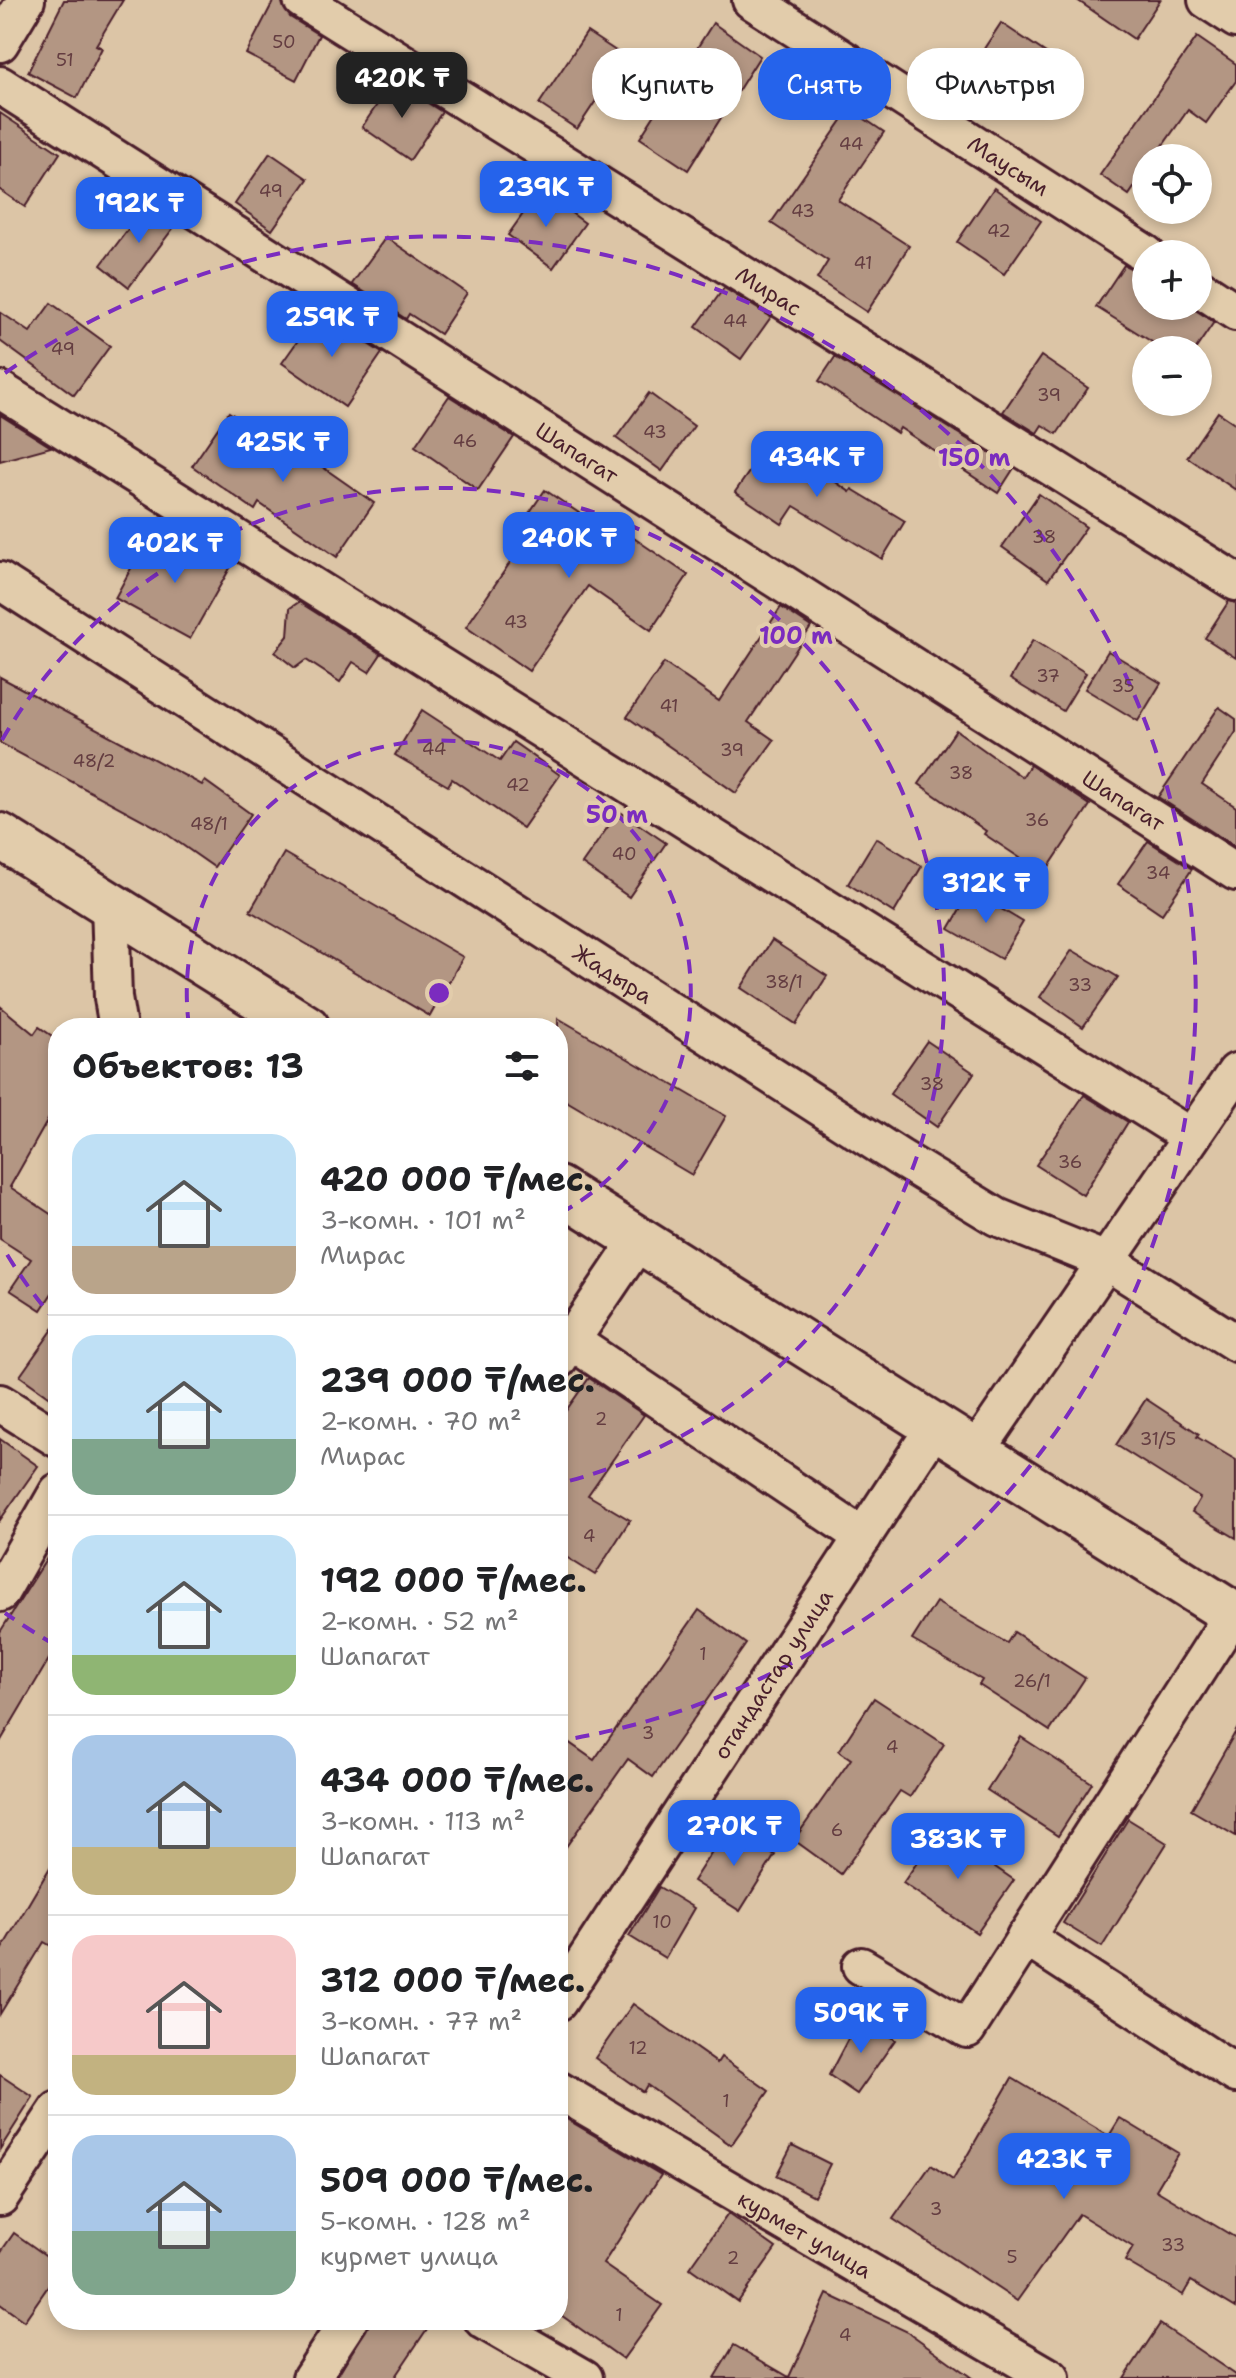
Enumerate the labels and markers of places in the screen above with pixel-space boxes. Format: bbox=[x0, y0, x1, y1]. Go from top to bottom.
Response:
pin: 420K ₸ bbox=[337, 52, 467, 120]
pin: 239K ₸ bbox=[481, 161, 611, 229]
pin: 192K ₸ bbox=[74, 177, 204, 245]
pin: 259K ₸ bbox=[267, 291, 397, 359]
pin: 425K ₸ bbox=[218, 416, 348, 484]
pin: 434K ₸ bbox=[752, 431, 882, 499]
pin: 240K ₸ bbox=[504, 512, 634, 580]
pin: 402K ₸ bbox=[110, 517, 240, 585]
pin: 312K ₸ bbox=[921, 857, 1051, 925]
centre of rings bbox=[425, 979, 453, 1007]
pin: 270K ₸ bbox=[669, 1800, 799, 1868]
pin: 383K ₸ bbox=[893, 1813, 1023, 1881]
pin: 509K ₸ bbox=[796, 1987, 926, 2055]
pin: 423K ₸ bbox=[999, 2133, 1129, 2201]

